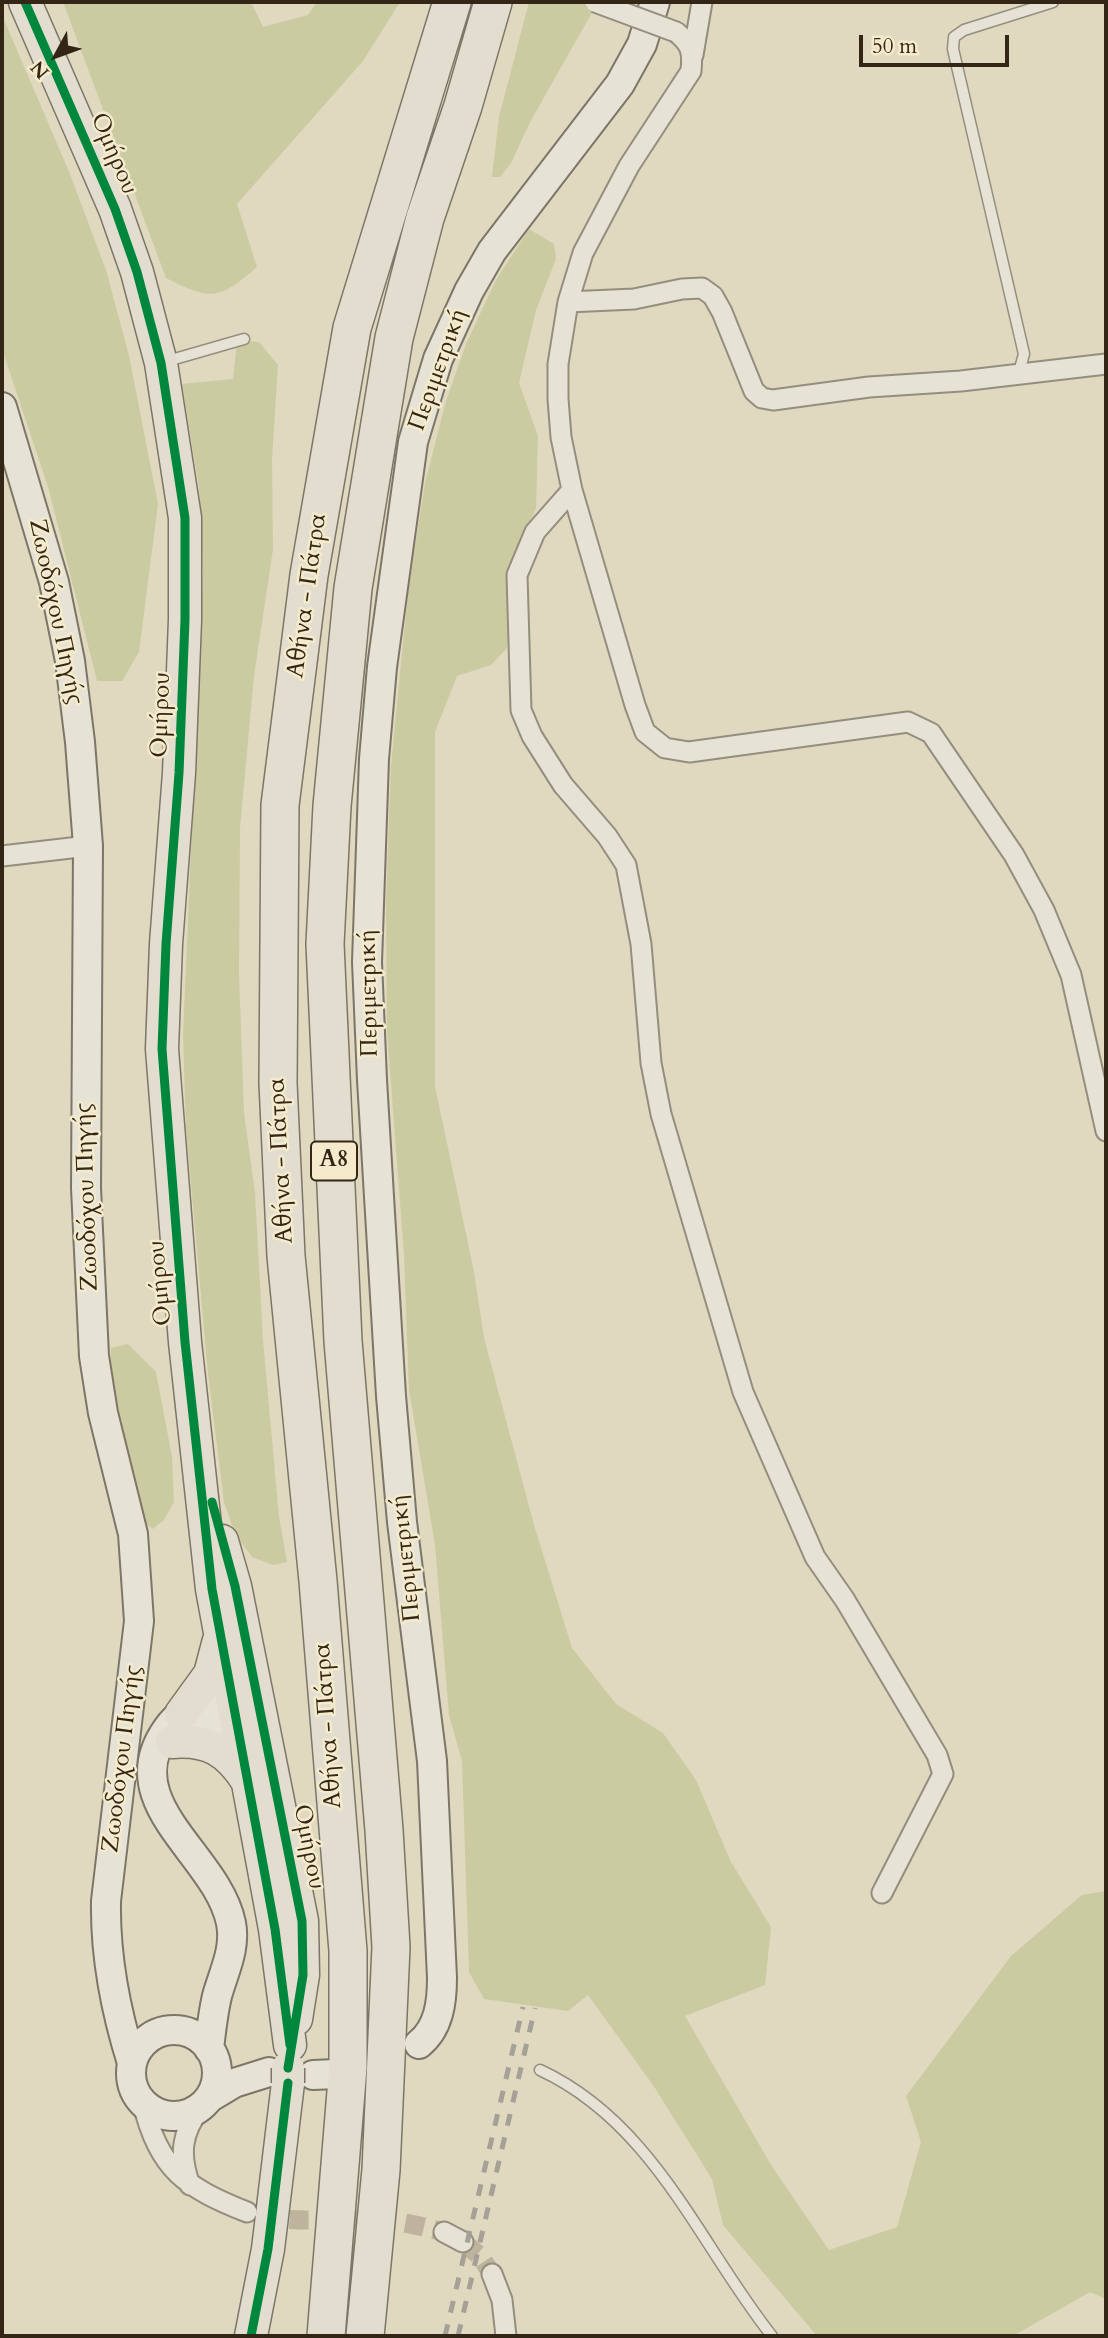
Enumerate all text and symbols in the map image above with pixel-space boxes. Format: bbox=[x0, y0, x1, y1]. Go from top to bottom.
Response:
north arrow bbox=[21, 21, 91, 91]
scale bar bbox=[863, 21, 1014, 65]
text: 50 m bbox=[872, 32, 917, 61]
text: N bbox=[25, 55, 55, 85]
street label: Ομήρου bbox=[83, 109, 143, 199]
street label: Περιμετρική bbox=[404, 305, 474, 435]
street label: Αθήνα - Πάτρα bbox=[282, 512, 334, 680]
street label: Ζωοδόχου Πηγής bbox=[21, 517, 89, 707]
street label: Ομήρου bbox=[146, 672, 178, 758]
street label: Περιμετρική bbox=[354, 929, 386, 1057]
street label: Αθήνα - Πάτρα bbox=[263, 1078, 301, 1244]
street label: Ζωοδόχου Πηγής bbox=[70, 1102, 106, 1292]
road number: Α8 bbox=[311, 1142, 357, 1180]
street label: Ομήρου bbox=[143, 1239, 179, 1327]
street label: Περιμετρική bbox=[386, 1493, 428, 1623]
street label: Αθήνα - Πάτρα bbox=[309, 1642, 349, 1810]
street label: Ζωοδόχου Πηγής bbox=[97, 1664, 149, 1854]
street label: Ομήρου bbox=[286, 1802, 330, 1892]

